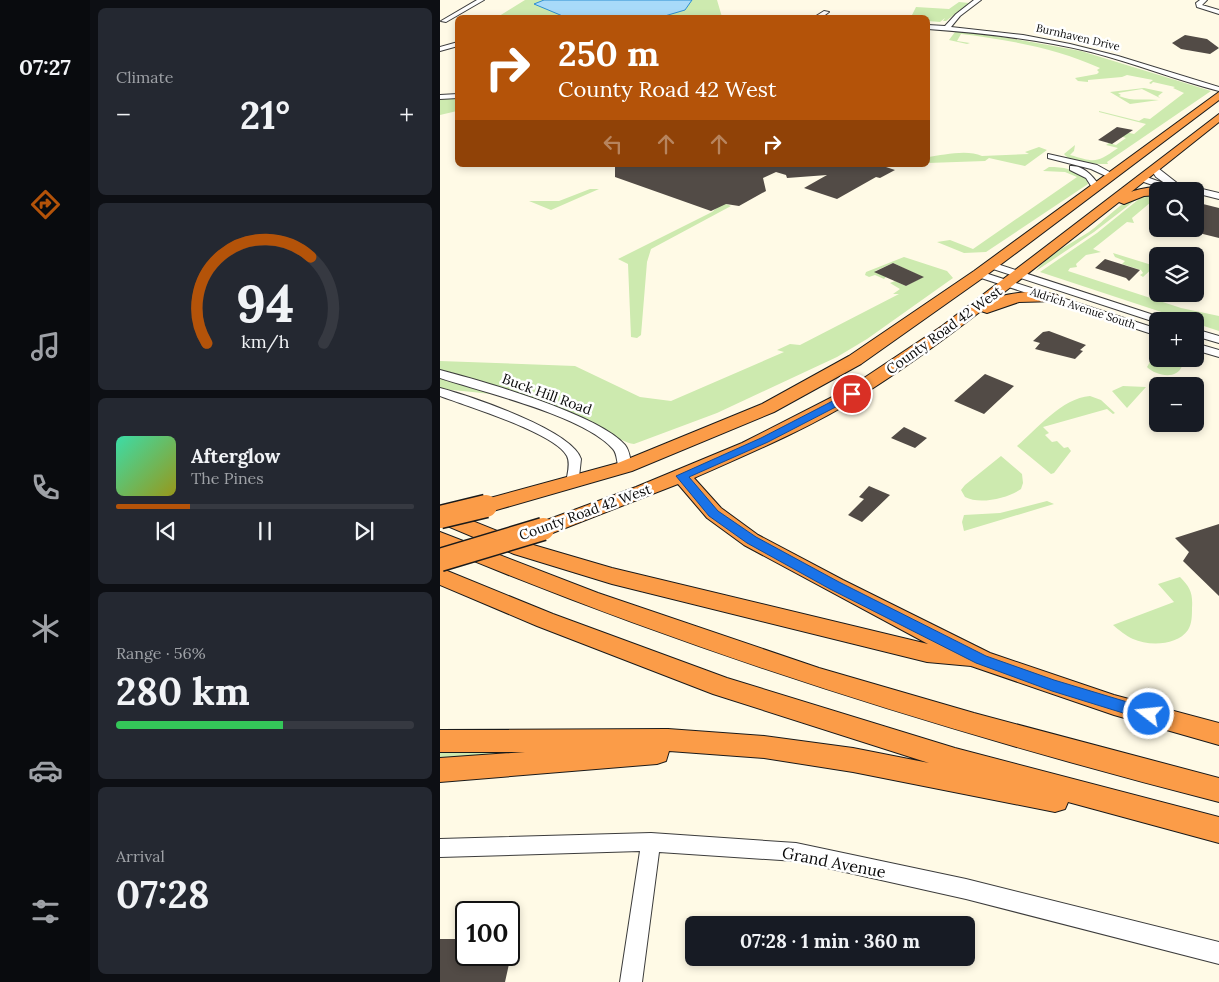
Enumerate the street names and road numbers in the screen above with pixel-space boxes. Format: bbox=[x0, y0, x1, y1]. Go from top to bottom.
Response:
street label: Burnhaven Drive bbox=[1035, 21, 1121, 53]
street label: County Road 42 West bbox=[882, 282, 1006, 378]
street label: Aldrich Avenue South bbox=[1028, 284, 1138, 332]
street label: Buck Hill Road bbox=[500, 369, 594, 419]
street label: County Road 42 West bbox=[517, 480, 654, 544]
street label: Grand Avenue bbox=[781, 842, 888, 882]

